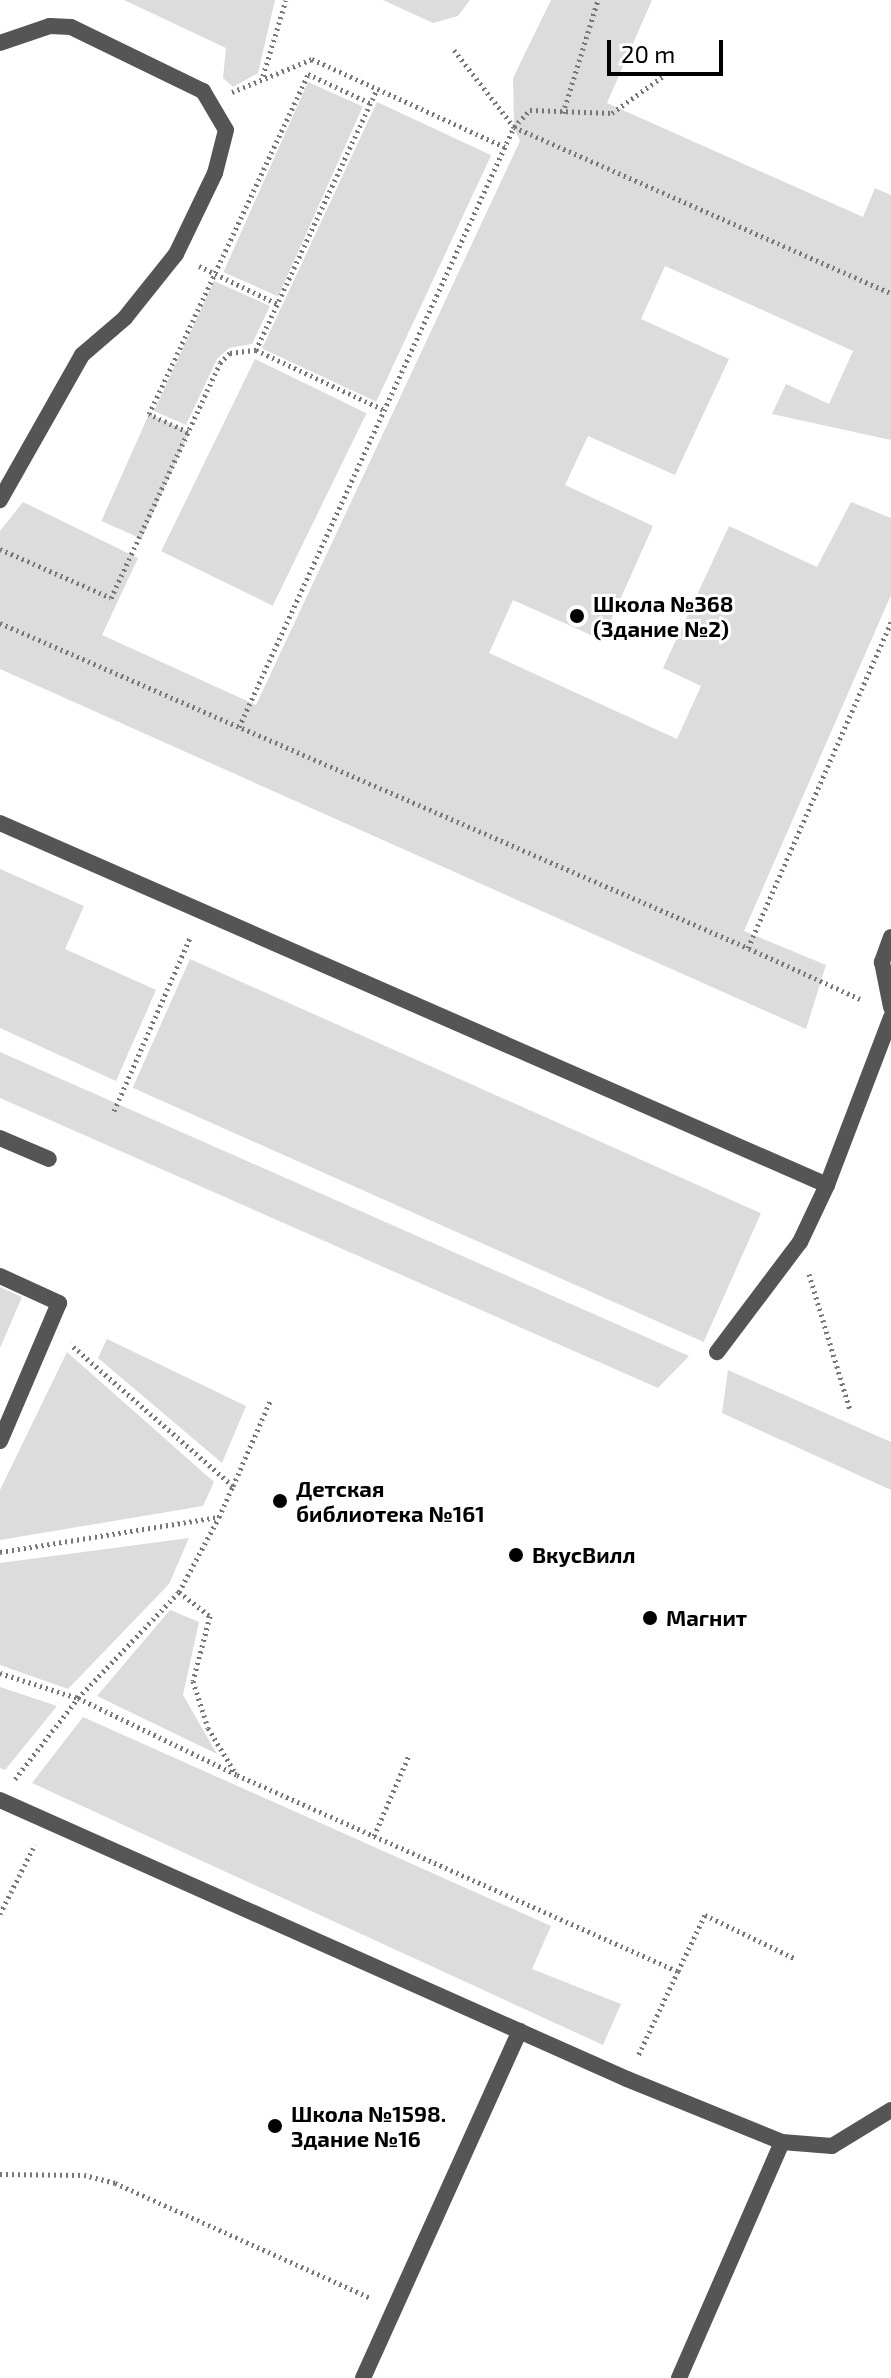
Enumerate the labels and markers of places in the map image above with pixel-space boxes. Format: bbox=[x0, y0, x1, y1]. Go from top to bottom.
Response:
place label: Школа №368 (Здание №2) bbox=[593, 590, 734, 642]
marker: Школа №368 (Здание №2) bbox=[568, 607, 586, 625]
place label: Детская библиотека №161 bbox=[296, 1475, 485, 1526]
marker: Детская библиотека №161 bbox=[271, 1492, 289, 1510]
place label: ВкусВилл bbox=[532, 1542, 636, 1568]
marker: ВкусВилл bbox=[507, 1546, 525, 1564]
place label: Магнит bbox=[666, 1605, 747, 1631]
marker: Магнит bbox=[641, 1609, 659, 1627]
place label: Школа №1598. Здание №16 bbox=[291, 2100, 446, 2152]
marker: Школа №1598. Здание №16 bbox=[266, 2117, 284, 2135]

